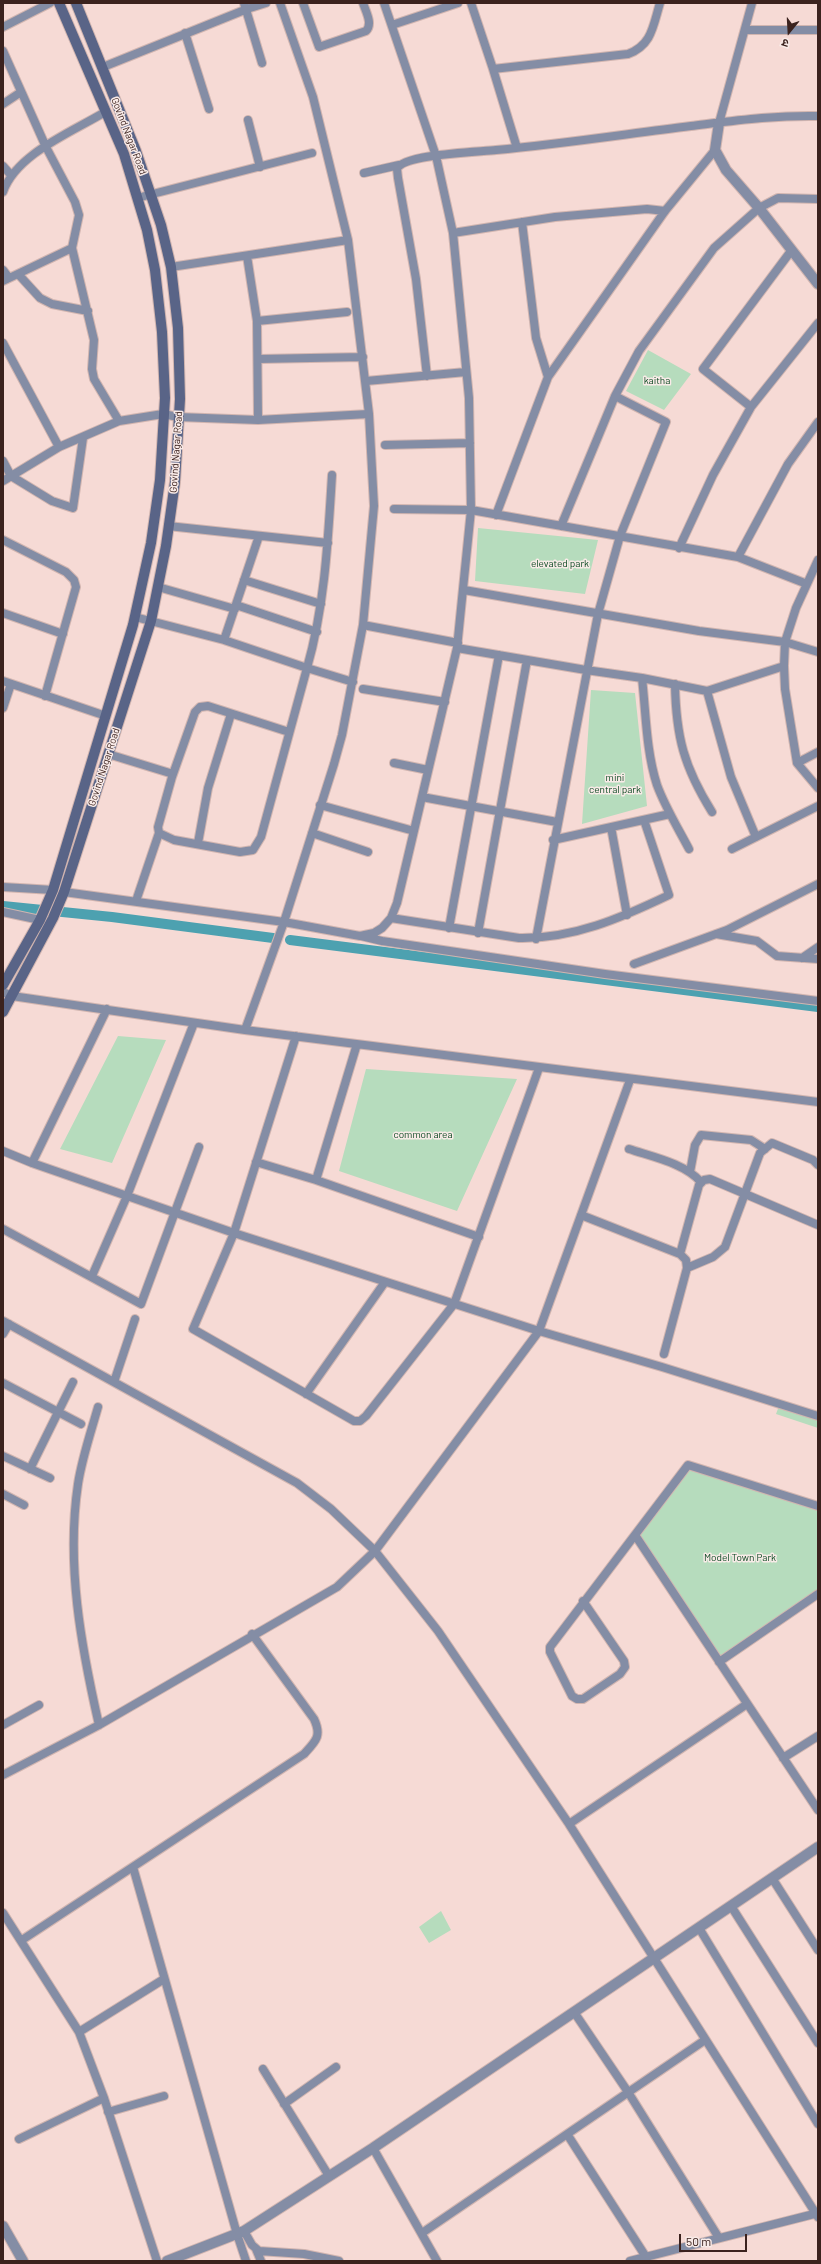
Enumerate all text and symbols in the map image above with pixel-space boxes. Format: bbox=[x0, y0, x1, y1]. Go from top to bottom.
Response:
north arrow bbox=[769, 12, 809, 52]
text: उ bbox=[780, 37, 790, 51]
street label: Govind Nagar Road bbox=[109, 96, 149, 176]
park label: kaitha bbox=[644, 375, 670, 387]
street label: Govind Nagar Road bbox=[167, 411, 185, 493]
park label: elevated park bbox=[531, 558, 589, 570]
street label: Govind Nagar Road bbox=[86, 726, 122, 808]
park label: mini central park bbox=[589, 772, 641, 796]
park label: common area bbox=[393, 1129, 453, 1141]
park label: Model Town Park bbox=[704, 1552, 776, 1564]
scale bar bbox=[681, 2226, 749, 2252]
text: 50 m bbox=[686, 2234, 711, 2248]

